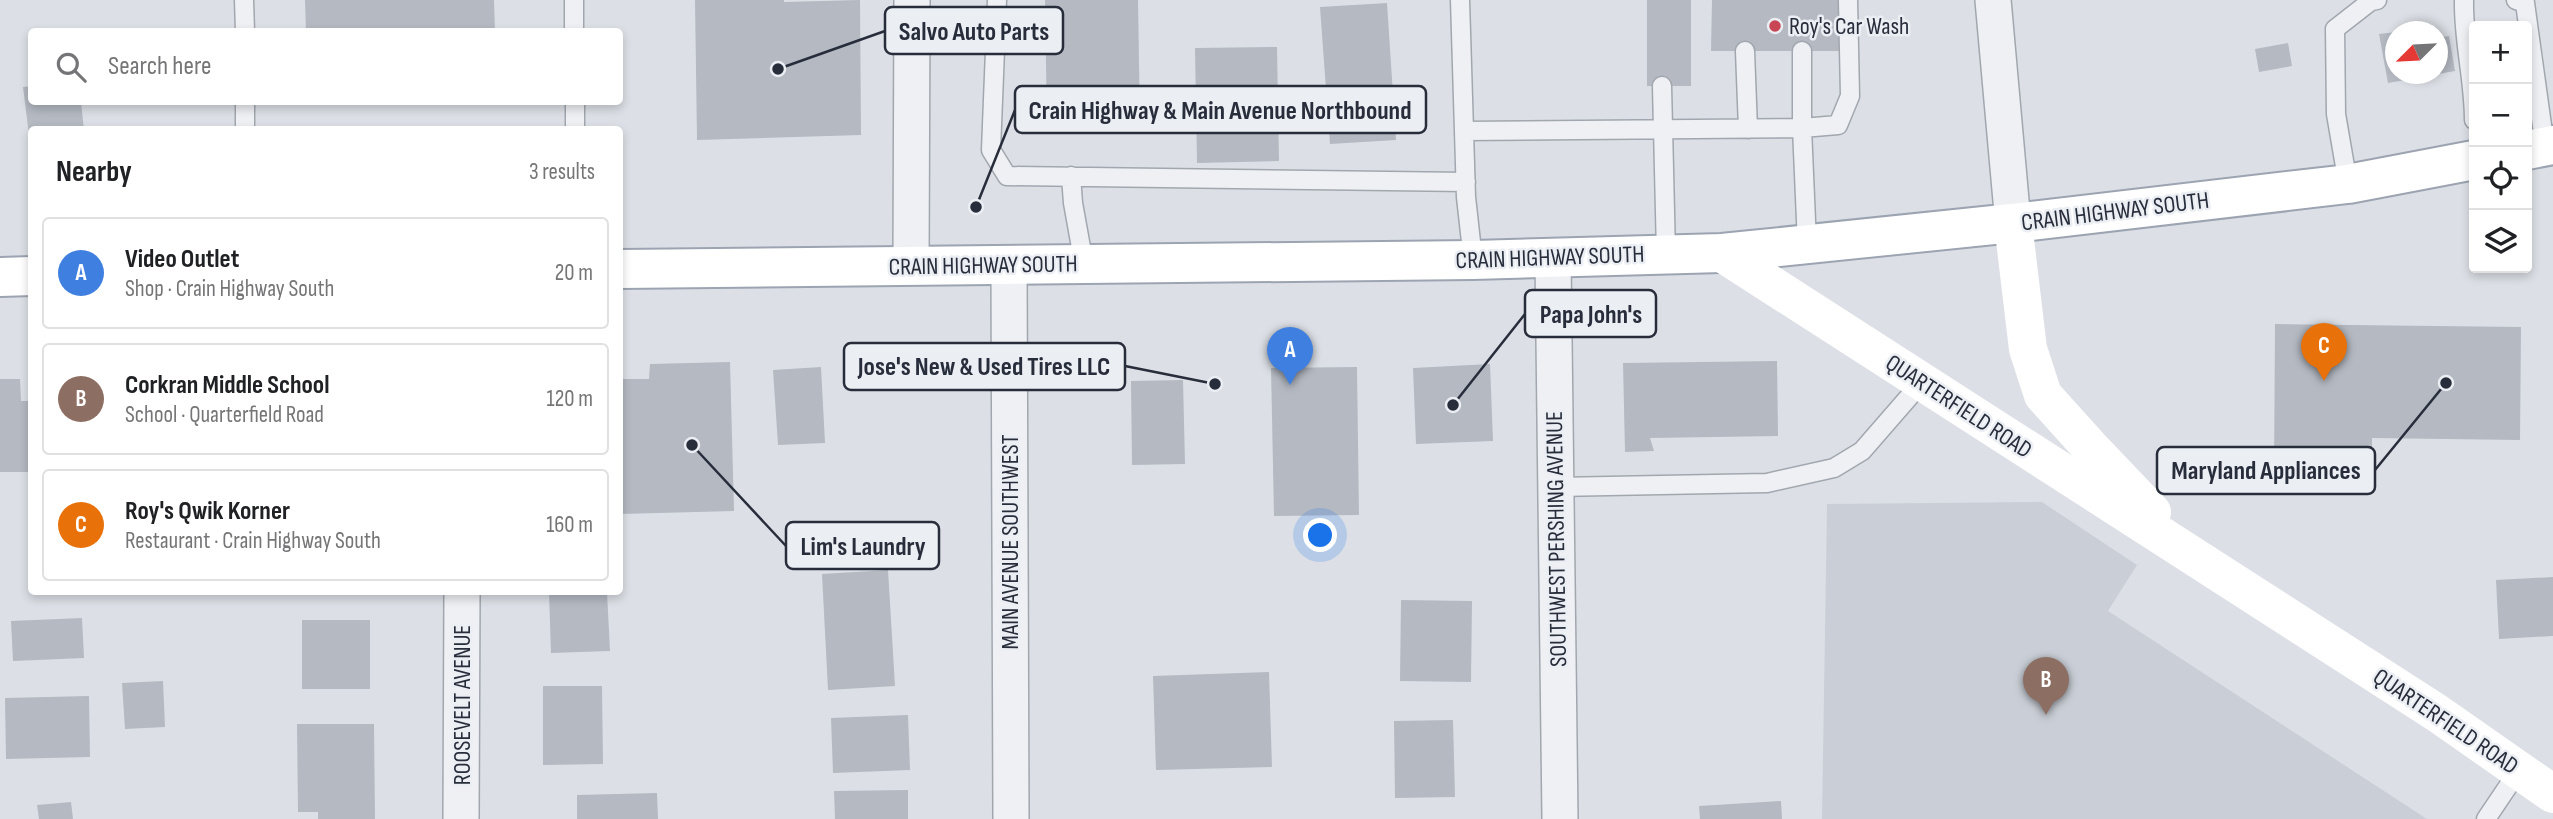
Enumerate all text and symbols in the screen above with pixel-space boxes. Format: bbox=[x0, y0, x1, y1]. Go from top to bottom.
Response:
callout: Salvo Auto Parts bbox=[885, 7, 1063, 54]
place label: Roy's Car Wash bbox=[1789, 12, 1909, 41]
text: Salvo Auto Parts bbox=[899, 17, 1049, 48]
marker: Roy's Car Wash bbox=[1767, 18, 1783, 34]
north arrow bbox=[2385, 21, 2448, 84]
map controls bbox=[2469, 21, 2532, 273]
button: + bbox=[2469, 21, 2532, 84]
search box bbox=[28, 28, 623, 105]
icon: search bbox=[52, 48, 90, 86]
text: Search here bbox=[108, 51, 211, 82]
button: − bbox=[2469, 84, 2532, 147]
callout: Crain Highway & Main Avenue Northbound bbox=[1015, 86, 1426, 133]
text: Crain Highway & Main Avenue Northbound bbox=[1029, 96, 1412, 127]
button: locate bbox=[2469, 147, 2532, 210]
text: Nearby bbox=[56, 154, 132, 190]
text: 3 results bbox=[529, 158, 595, 186]
street label: CRAIN HIGHWAY SOUTH bbox=[2020, 186, 2211, 237]
button: layers bbox=[2469, 210, 2532, 273]
street label: CRAIN HIGHWAY SOUTH bbox=[1455, 240, 1645, 275]
text: Video Outlet bbox=[125, 244, 239, 275]
street label: CRAIN HIGHWAY SOUTH bbox=[888, 249, 1078, 282]
text: A bbox=[76, 259, 86, 287]
text: 20 m bbox=[555, 259, 593, 287]
text: Shop · Crain Highway South bbox=[125, 275, 334, 303]
callout: Papa John's bbox=[1525, 290, 1656, 337]
text: Papa John's bbox=[1540, 300, 1642, 331]
pin: C bbox=[2301, 323, 2347, 381]
pin: A bbox=[1267, 327, 1313, 385]
callout: Jose's New & Used Tires LLC bbox=[844, 343, 1125, 390]
street label: QUARTERFIELD ROAD bbox=[1880, 348, 2037, 465]
text: Jose's New & Used Tires LLC bbox=[857, 352, 1110, 383]
text: Corkran Middle School bbox=[125, 370, 329, 401]
text: B bbox=[76, 385, 86, 413]
text: 120 m bbox=[547, 385, 593, 413]
text: School · Quarterfield Road bbox=[125, 401, 324, 429]
street label: SOUTHWEST PERSHING AVENUE bbox=[1540, 411, 1573, 667]
street label: MAIN AVENUE SOUTHWEST bbox=[996, 434, 1025, 649]
callout: Maryland Appliances bbox=[2157, 447, 2375, 494]
text: Maryland Appliances bbox=[2171, 456, 2361, 487]
text: Roy's Qwik Korner bbox=[125, 496, 290, 527]
text: C bbox=[75, 511, 87, 539]
text: 160 m bbox=[546, 511, 593, 539]
your location bbox=[1303, 518, 1337, 552]
callout: Lim's Laundry bbox=[786, 522, 939, 569]
text: Restaurant · Crain Highway South bbox=[125, 527, 381, 555]
text: Lim's Laundry bbox=[800, 532, 926, 563]
street label: ROOSEVELT AVENUE bbox=[448, 625, 477, 785]
pin: B bbox=[2023, 657, 2069, 715]
street label: QUARTERFIELD ROAD bbox=[2368, 662, 2524, 781]

